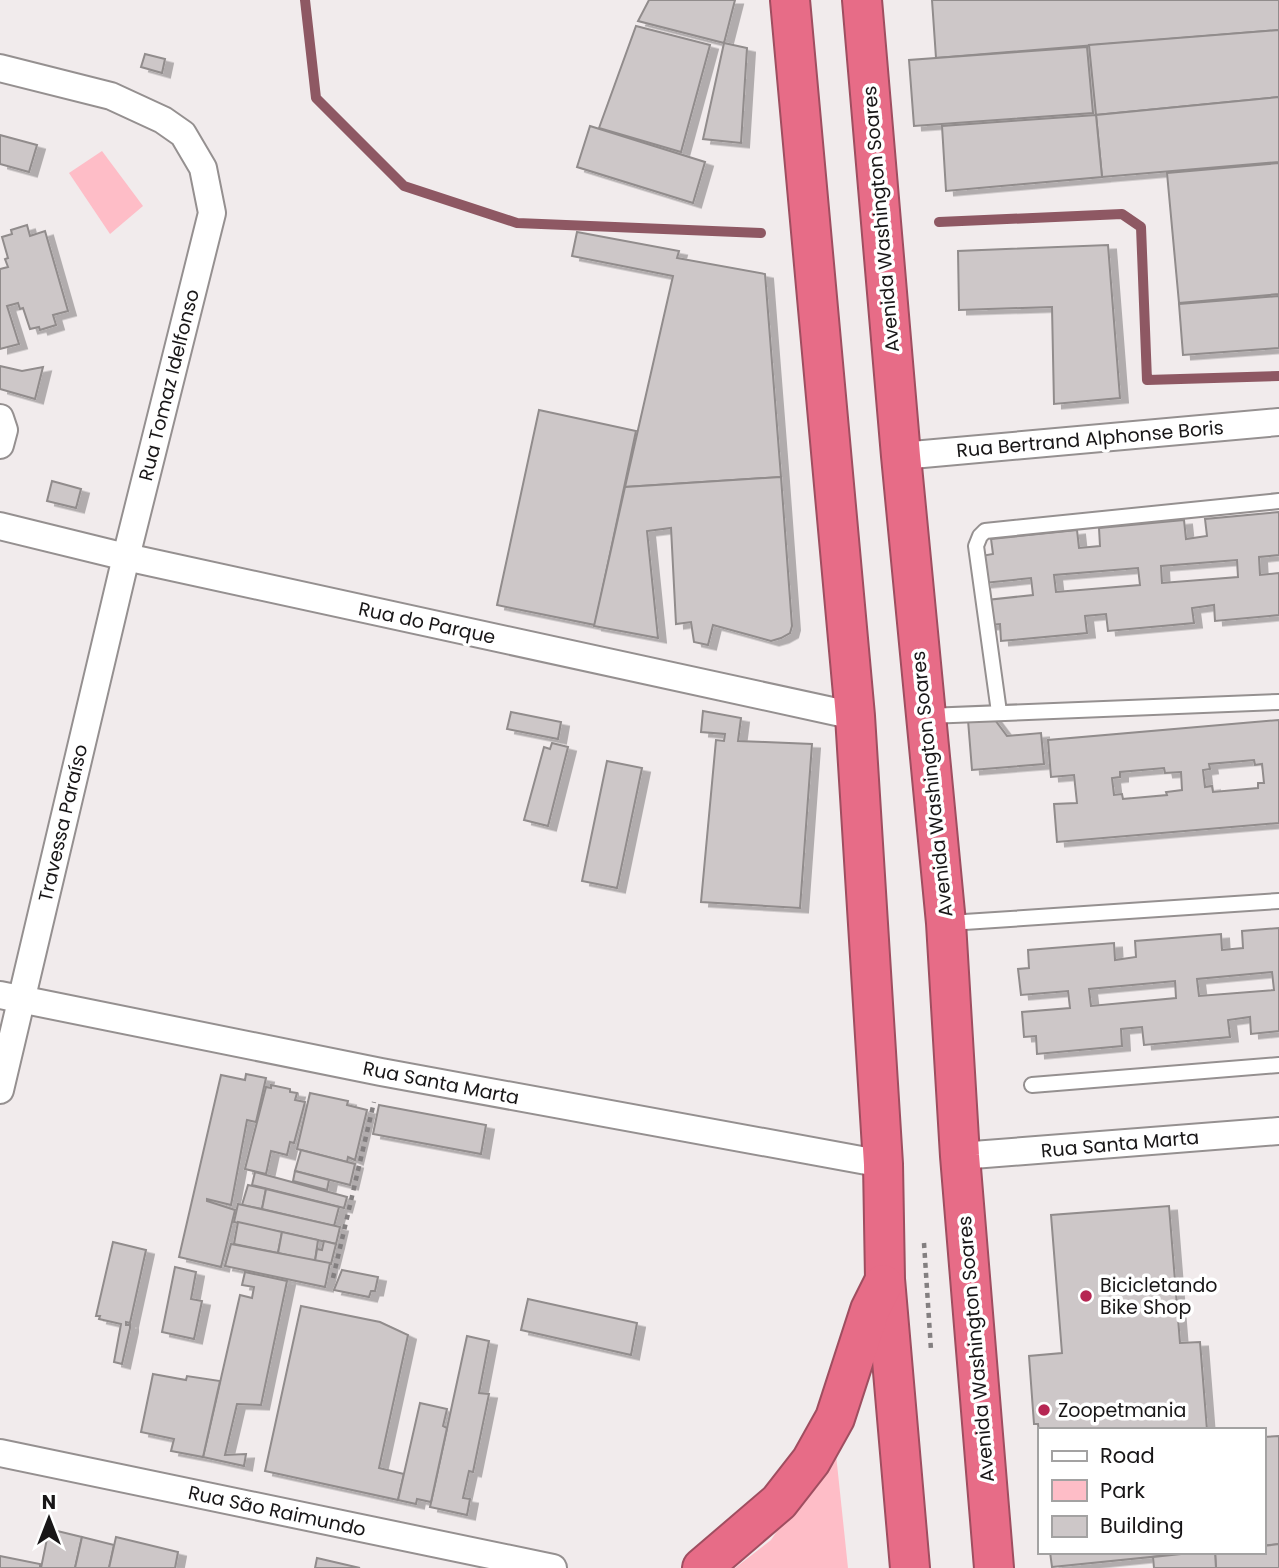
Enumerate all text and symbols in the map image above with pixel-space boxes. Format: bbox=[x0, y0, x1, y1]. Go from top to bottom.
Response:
street label: Avenida Washington Soares bbox=[856, 85, 906, 353]
street label: Rua Tomaz Idelfonso bbox=[132, 286, 206, 484]
street label: Rua Bertrand Alphonse Boris bbox=[955, 414, 1225, 464]
street label: Rua do Parque bbox=[356, 595, 498, 651]
street label: Avenida Washington Soares bbox=[905, 650, 959, 918]
street label: Travessa Paraíso bbox=[32, 742, 94, 904]
street label: Rua Santa Marta bbox=[361, 1055, 521, 1111]
street label: Rua Santa Marta bbox=[1040, 1124, 1200, 1164]
street label: Avenida Washington Soares bbox=[951, 1215, 1001, 1483]
place label: Bicicletando Bike Shop bbox=[1100, 1272, 1217, 1321]
marker: Bicicletando Bike Shop bbox=[1078, 1288, 1094, 1304]
place label: Zoopetmania bbox=[1058, 1397, 1186, 1424]
marker: Zoopetmania bbox=[1036, 1402, 1052, 1418]
legend bbox=[1038, 1428, 1265, 1554]
text: Road bbox=[1100, 1441, 1155, 1470]
text: Park bbox=[1100, 1476, 1145, 1505]
street label: Rua São Raimundo bbox=[186, 1479, 368, 1543]
north arrow bbox=[14, 1484, 84, 1554]
text: N bbox=[42, 1489, 56, 1516]
text: Building bbox=[1100, 1511, 1184, 1540]

